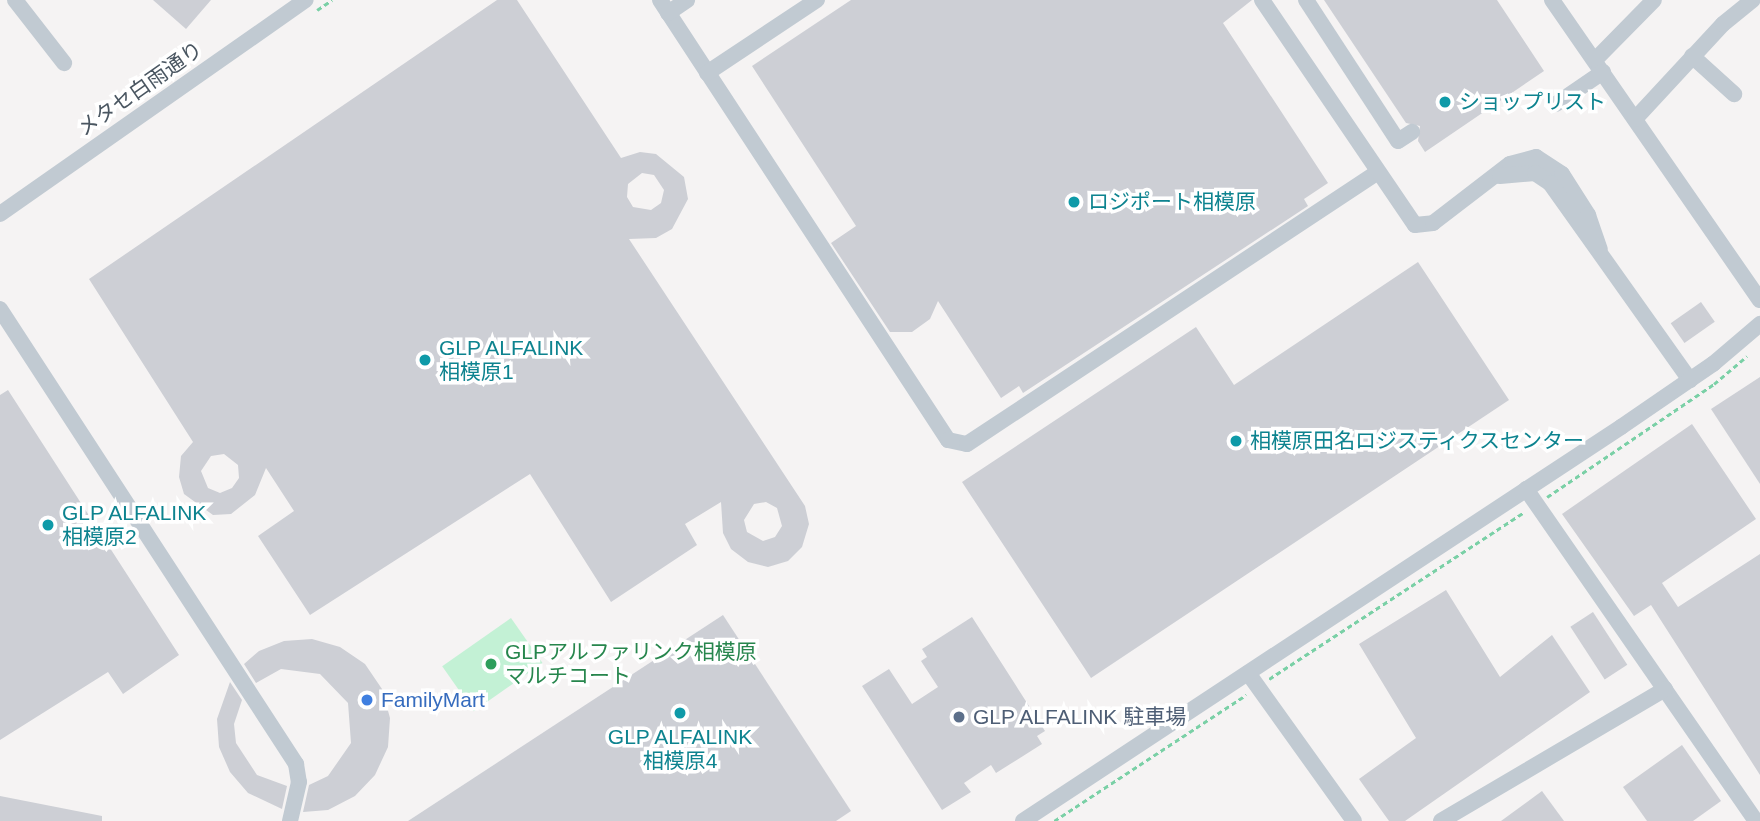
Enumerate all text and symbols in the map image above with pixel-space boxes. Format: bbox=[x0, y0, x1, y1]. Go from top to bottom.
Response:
street label: メタセ白雨通り bbox=[73, 37, 207, 141]
place label: ショップリスト bbox=[1459, 89, 1606, 115]
marker: ショップリスト bbox=[1437, 94, 1453, 110]
place label: ロジポート相模原 bbox=[1088, 189, 1256, 215]
marker: ロジポート相模原 bbox=[1066, 194, 1082, 210]
place label: GLP ALFALINK 相模原1 bbox=[439, 335, 585, 385]
marker: GLP ALFALINK 相模原1 bbox=[417, 352, 433, 368]
place label: 相模原田名ロジスティクスセンター bbox=[1250, 428, 1586, 454]
marker: 相模原田名ロジスティクスセンター bbox=[1228, 433, 1244, 449]
place label: GLP ALFALINK 相模原2 bbox=[62, 500, 208, 550]
marker: GLP ALFALINK 相模原2 bbox=[40, 517, 56, 533]
place label: GLPアルファリンク相模原 マルチコート bbox=[505, 639, 757, 689]
marker: GLPアルファリンク相模原 マルチコート bbox=[483, 656, 499, 672]
place label: FamilyMart bbox=[381, 687, 485, 713]
marker: FamilyMart bbox=[359, 692, 375, 708]
place label: GLP ALFALINK 駐車場 bbox=[973, 704, 1188, 730]
marker: GLP ALFALINK 相模原4 bbox=[672, 705, 688, 721]
marker: GLP ALFALINK 駐車場 bbox=[951, 709, 967, 725]
place label: GLP ALFALINK 相模原4 bbox=[607, 724, 753, 774]

